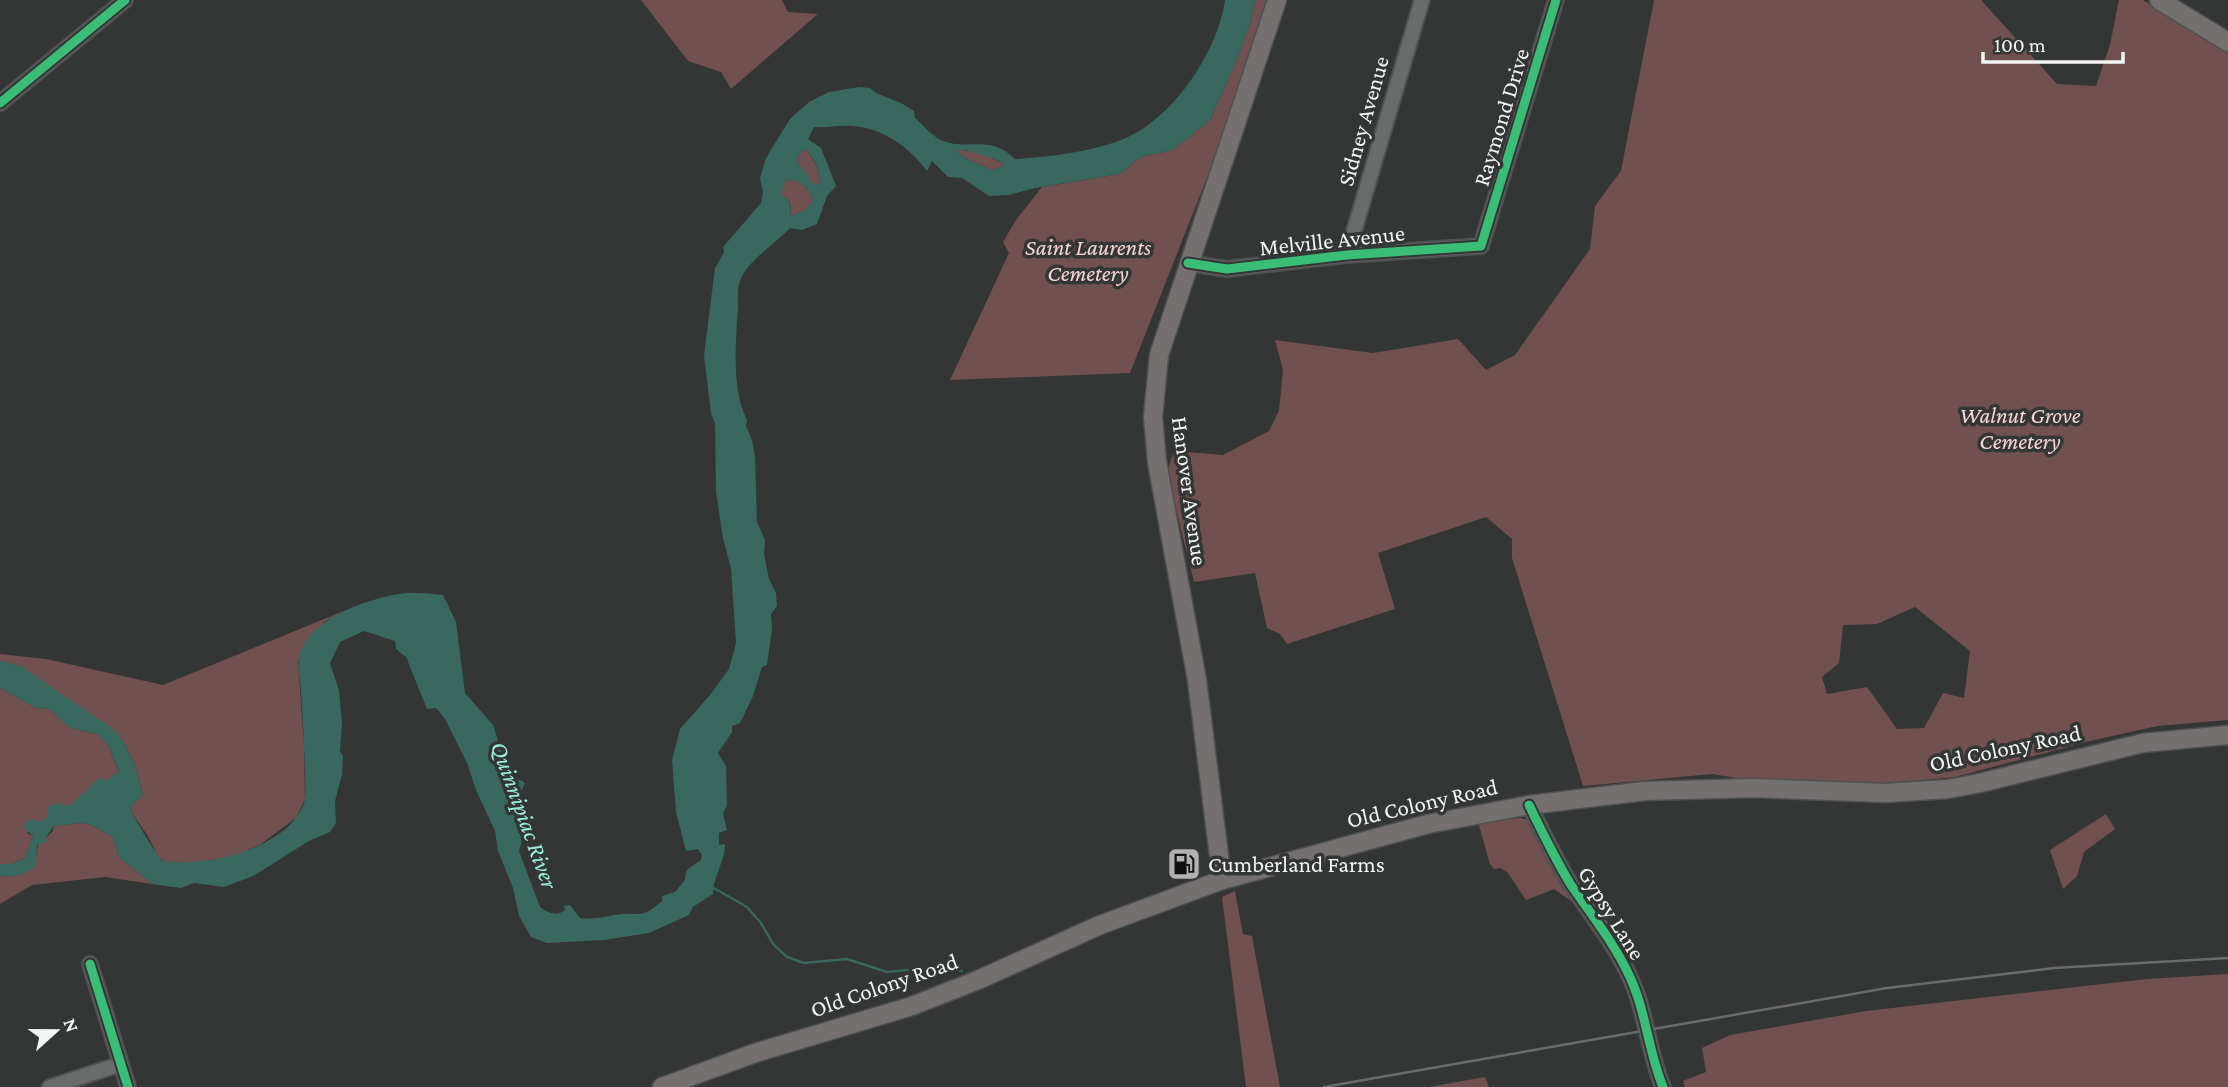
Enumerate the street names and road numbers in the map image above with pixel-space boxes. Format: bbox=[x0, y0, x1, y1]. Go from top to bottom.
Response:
street label: Raymond Drive bbox=[1468, 45, 1534, 189]
street label: Sidney Avenue bbox=[1332, 53, 1394, 189]
street label: Melville Avenue bbox=[1258, 219, 1406, 261]
street label: Hanover Avenue bbox=[1167, 415, 1213, 567]
street label: Old Colony Road bbox=[1927, 719, 2083, 777]
street label: Old Colony Road bbox=[1344, 773, 1500, 833]
street label: Gypsy Lane bbox=[1573, 861, 1651, 965]
street label: Old Colony Road bbox=[807, 948, 961, 1022]

